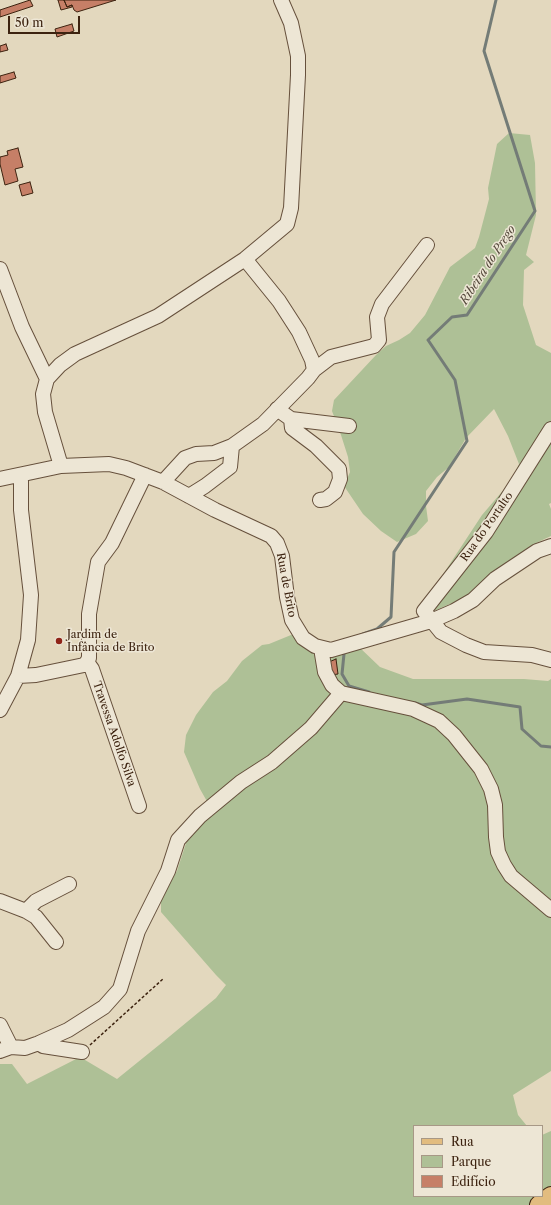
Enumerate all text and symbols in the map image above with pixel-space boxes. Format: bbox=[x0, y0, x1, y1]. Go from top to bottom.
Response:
scale bar bbox=[10, 8, 82, 34]
text: 50 m bbox=[15, 15, 44, 30]
water label: Ribeira do Prego bbox=[457, 223, 519, 307]
street label: Rua do Portalto bbox=[458, 490, 516, 564]
street label: Rua de Brito bbox=[273, 552, 299, 618]
place label: Jardim de Infância de Brito bbox=[67, 628, 155, 654]
marker: Jardim de Infância de Brito bbox=[54, 636, 64, 646]
street label: Travessa Adolfo Silva bbox=[90, 680, 138, 788]
legend bbox=[413, 1125, 543, 1197]
text: Rua bbox=[451, 1134, 474, 1149]
text: Parque bbox=[451, 1154, 491, 1169]
text: Edifício bbox=[451, 1174, 496, 1189]

